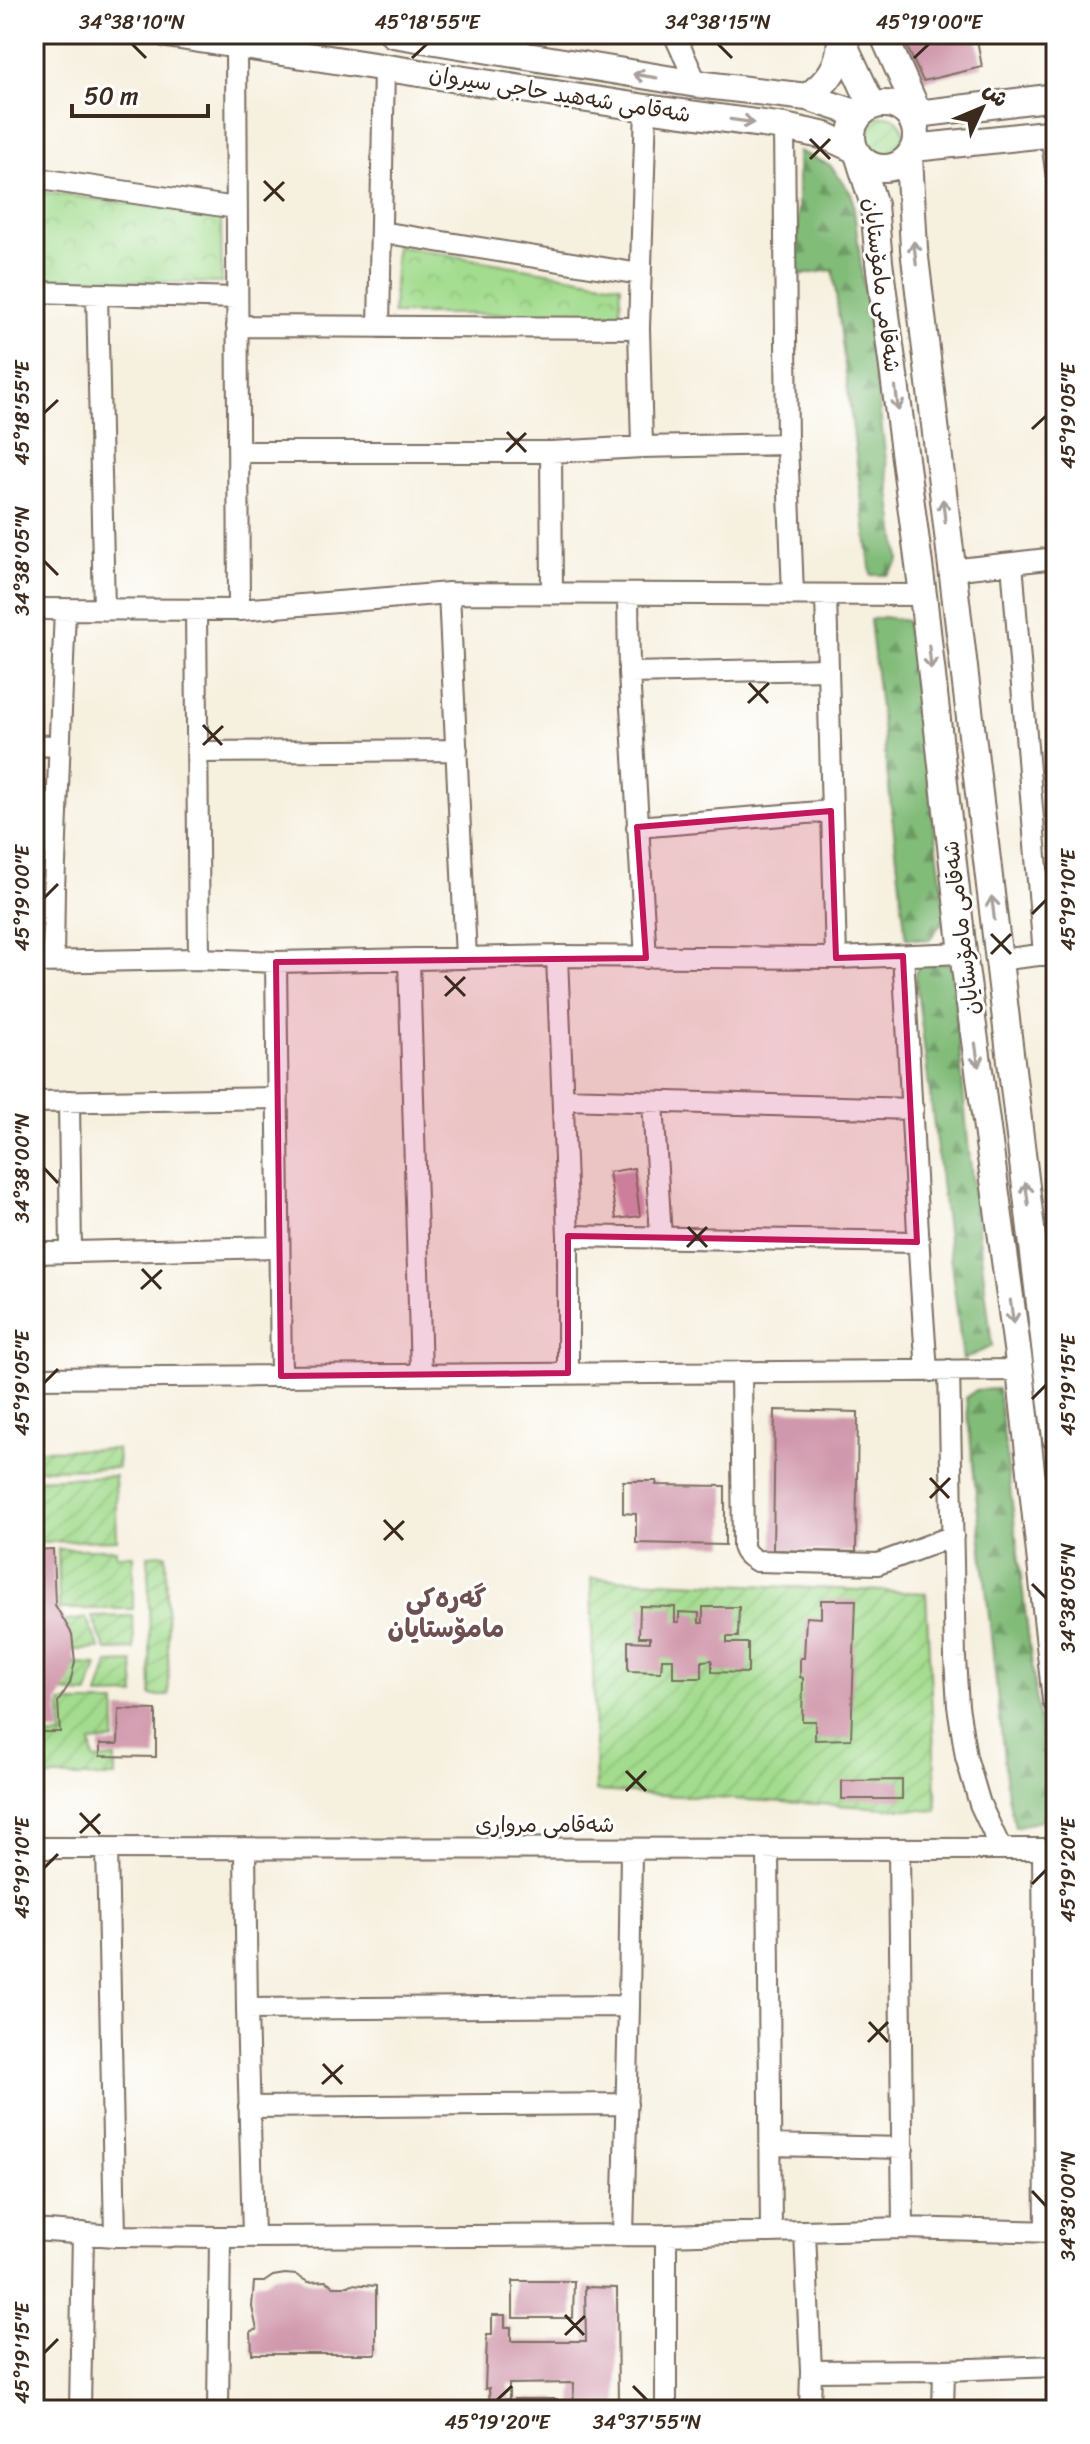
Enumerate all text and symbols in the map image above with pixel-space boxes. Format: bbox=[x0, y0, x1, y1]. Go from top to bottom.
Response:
text: 34°38'10"N bbox=[79, 5, 185, 40]
text: 45°18'55"E bbox=[374, 5, 481, 40]
text: 34°38'15"N bbox=[665, 5, 771, 40]
text: 45°19'00"E bbox=[876, 5, 984, 40]
street label: شەقامی شەهید حاجی سیروان bbox=[426, 54, 694, 134]
scale bar bbox=[72, 68, 208, 118]
one-way arrow bbox=[633, 68, 659, 83]
north arrow bbox=[942, 68, 1022, 148]
text: ش bbox=[974, 72, 1018, 117]
text: 50 m bbox=[84, 75, 139, 117]
one-way arrow bbox=[729, 114, 754, 129]
street label: شەقامی مامۆستایان bbox=[852, 195, 912, 375]
one-way arrow bbox=[907, 240, 922, 266]
text: 45°18'55"E bbox=[5, 359, 40, 466]
text: 45°19'05"E bbox=[1051, 361, 1086, 469]
one-way arrow bbox=[890, 386, 905, 412]
one-way arrow bbox=[937, 498, 952, 525]
text: 34°38'05"N bbox=[5, 506, 40, 616]
one-way arrow bbox=[922, 643, 937, 670]
street label: شەقامی مامۆستایان bbox=[931, 838, 991, 1018]
text: 45°19'00"E bbox=[5, 843, 40, 951]
text: 45°19'10"E bbox=[1051, 847, 1086, 951]
one-way arrow bbox=[985, 896, 1000, 921]
one-way arrow bbox=[970, 1041, 985, 1067]
text: 34°38'00"N bbox=[5, 1113, 40, 1223]
one-way arrow bbox=[1019, 1182, 1034, 1207]
one-way arrow bbox=[1005, 1298, 1020, 1325]
text: 45°19'05"E bbox=[5, 1328, 40, 1436]
text: 45°19'15"E bbox=[1051, 1332, 1086, 1436]
text: 34°38'05"N bbox=[1051, 1543, 1086, 1653]
district label: گەرەکی مامۆستایان bbox=[388, 1575, 504, 1651]
street label: شەقامی مرواری bbox=[475, 1805, 615, 1844]
text: 45°19'10"E bbox=[5, 1815, 40, 1919]
text: 45°19'20"E bbox=[1051, 1816, 1086, 1923]
text: 34°38'00"N bbox=[1051, 2151, 1086, 2261]
text: 45°19'15"E bbox=[5, 2300, 40, 2404]
text: 45°19'20"E bbox=[444, 2405, 551, 2440]
text: 34°37'55"N bbox=[593, 2405, 701, 2440]

